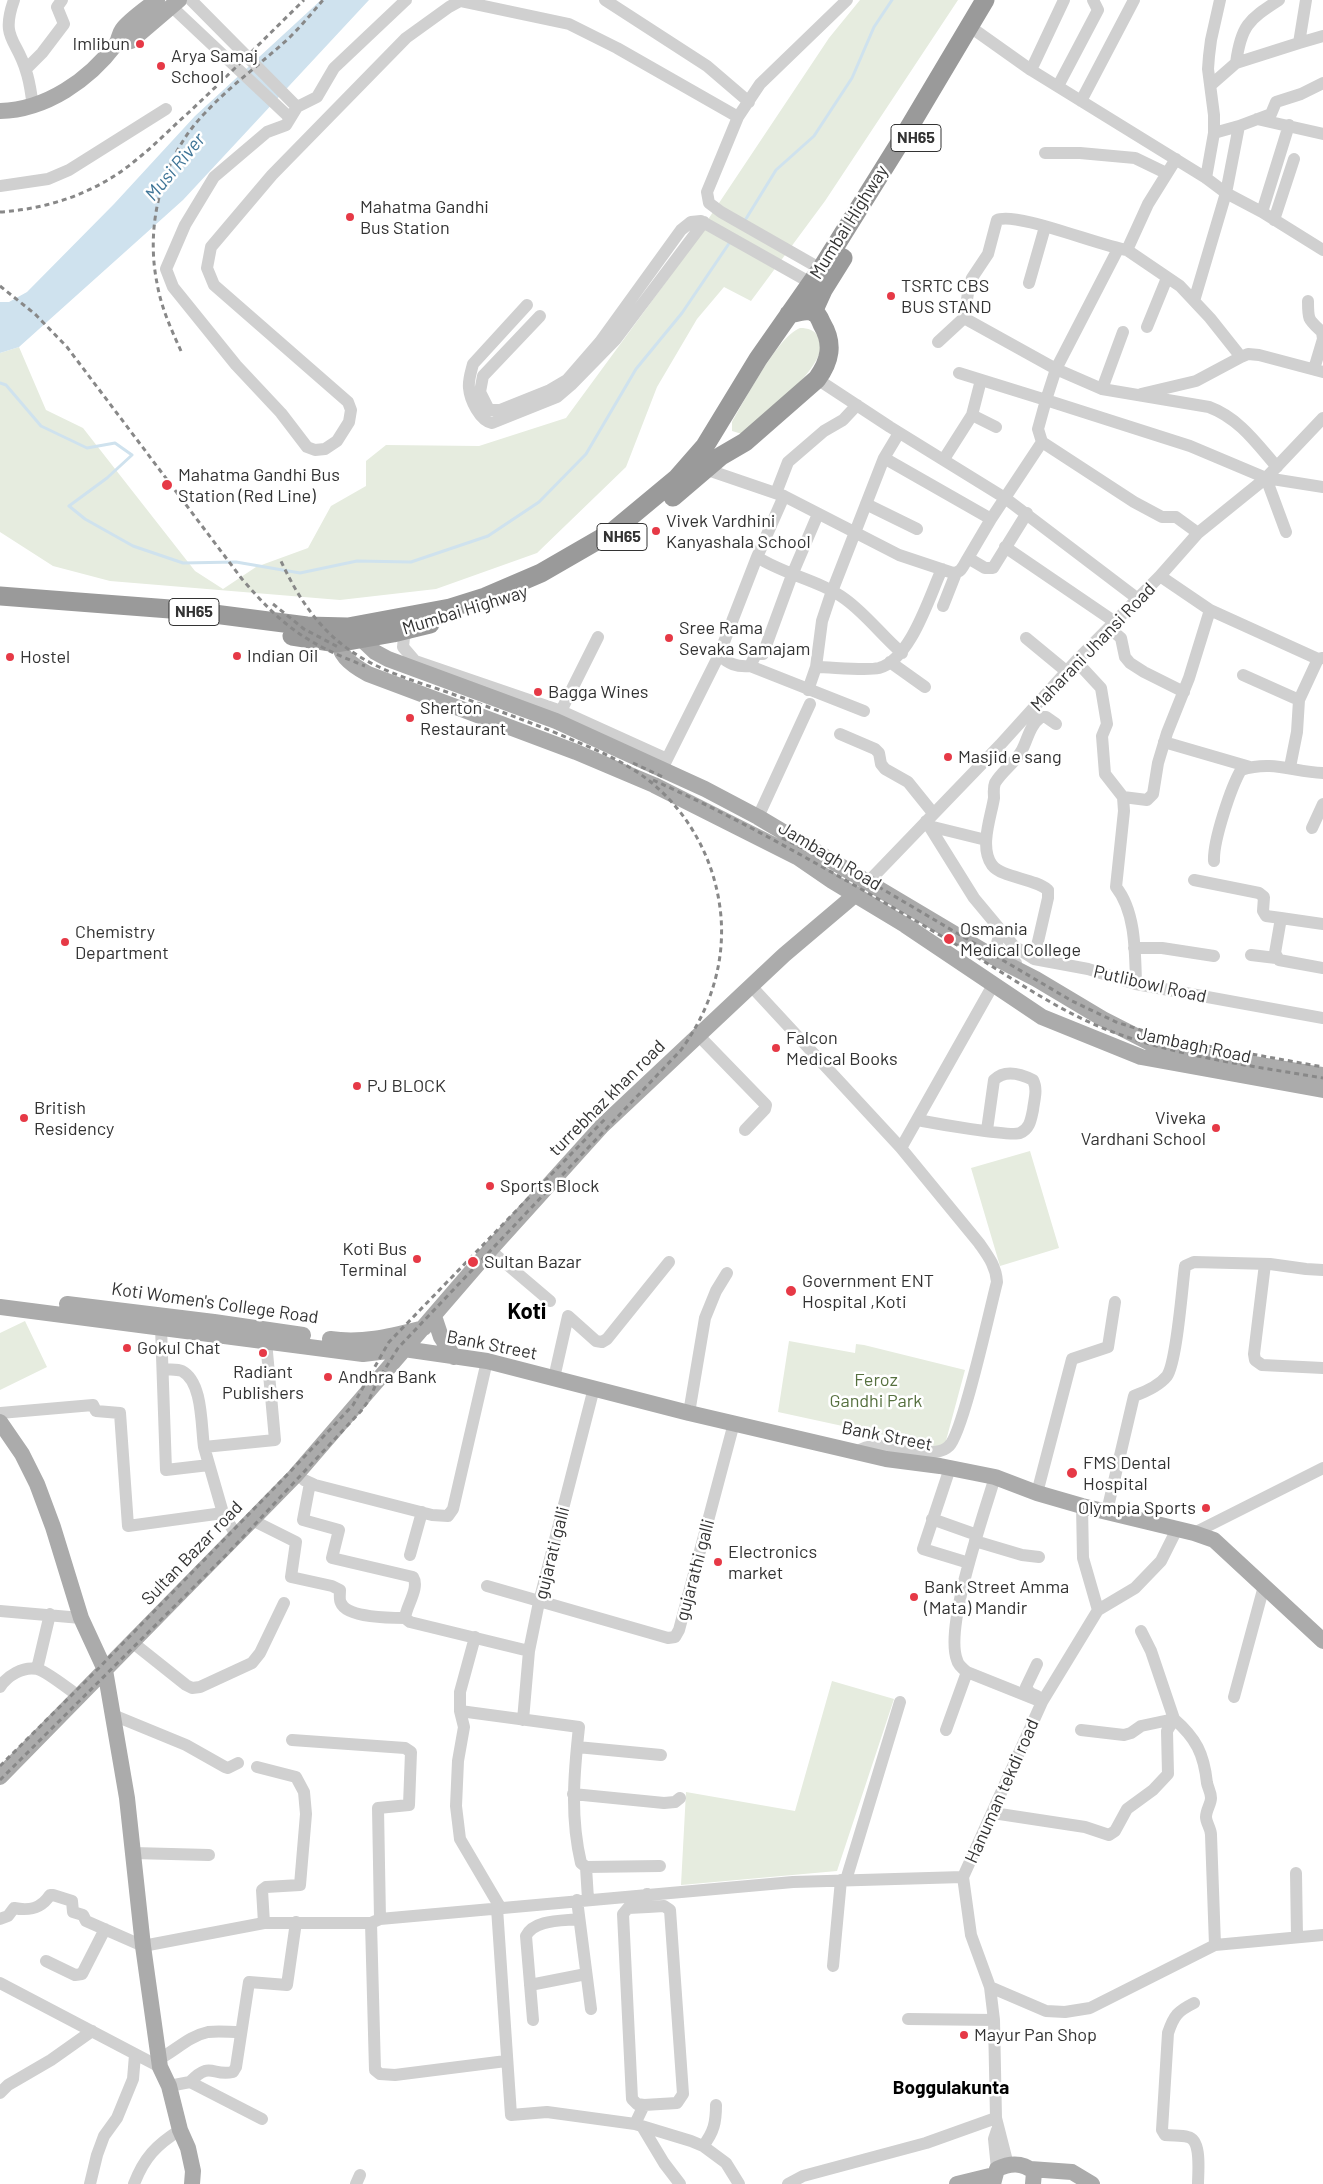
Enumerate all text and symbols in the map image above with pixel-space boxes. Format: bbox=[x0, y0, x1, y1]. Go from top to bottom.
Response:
place label: Imlibun bbox=[73, 33, 130, 55]
marker: Imlibun bbox=[134, 38, 146, 50]
place label: Arya Samaj School bbox=[171, 45, 258, 88]
marker: Arya Samaj School bbox=[155, 60, 167, 72]
road number: NH65 bbox=[891, 125, 941, 152]
water label: Musi River bbox=[140, 129, 210, 205]
street label: Mumbai Highway bbox=[805, 161, 893, 283]
place label: Mahatma Gandhi Bus Station bbox=[360, 196, 489, 238]
marker: Mahatma Gandhi Bus Station bbox=[344, 211, 356, 223]
place label: TSRTC CBS BUS STAND bbox=[901, 275, 991, 318]
marker: TSRTC CBS BUS STAND bbox=[885, 290, 897, 302]
place label: Mahatma Gandhi Bus Station (Red Line) bbox=[178, 464, 340, 506]
marker: Mahatma Gandhi Bus Station (Red Line) bbox=[160, 478, 174, 492]
place label: Vivek Vardhini Kanyashala School bbox=[666, 510, 811, 552]
road number: NH65 bbox=[597, 524, 647, 550]
marker: Vivek Vardhini Kanyashala School bbox=[650, 525, 662, 537]
street label: Maharani Jhansi Road bbox=[1026, 578, 1160, 716]
street label: Mumbai Highway bbox=[400, 581, 530, 639]
road number: NH65 bbox=[169, 598, 219, 626]
place label: Sree Rama Sevaka Samajam bbox=[679, 617, 810, 660]
marker: Sree Rama Sevaka Samajam bbox=[663, 632, 675, 644]
place label: Indian Oil bbox=[247, 645, 318, 667]
place label: Hostel bbox=[20, 646, 70, 668]
marker: Indian Oil bbox=[231, 650, 243, 662]
marker: Hostel bbox=[4, 651, 16, 663]
place label: Bagga Wines bbox=[548, 681, 648, 703]
marker: Bagga Wines bbox=[532, 686, 544, 698]
place label: Sherton Restaurant bbox=[420, 697, 506, 740]
marker: Sherton Restaurant bbox=[404, 712, 416, 724]
place label: Masjid e sang bbox=[958, 746, 1062, 768]
marker: Masjid e sang bbox=[942, 751, 954, 763]
street label: Jambagh Road bbox=[775, 817, 885, 895]
place label: Osmania Medical College bbox=[960, 918, 1081, 961]
place label: Chemistry Department bbox=[75, 921, 169, 964]
marker: Osmania Medical College bbox=[942, 932, 956, 946]
marker: Chemistry Department bbox=[59, 936, 71, 948]
street label: Putlibowl Road bbox=[1091, 961, 1209, 1007]
street label: Jambagh Road bbox=[1135, 1022, 1253, 1068]
place label: Falcon Medical Books bbox=[786, 1027, 898, 1070]
street label: turrebhaz khan road bbox=[544, 1035, 670, 1161]
marker: Falcon Medical Books bbox=[770, 1042, 782, 1054]
place label: PJ BLOCK bbox=[367, 1075, 446, 1097]
marker: PJ BLOCK bbox=[351, 1080, 363, 1092]
place label: British Residency bbox=[34, 1097, 114, 1140]
place label: Viveka Vardhani School bbox=[1081, 1107, 1206, 1150]
marker: British Residency bbox=[18, 1112, 30, 1124]
marker: Viveka Vardhani School bbox=[1210, 1122, 1222, 1134]
place label: Sports Block bbox=[500, 1175, 599, 1197]
marker: Sports Block bbox=[484, 1180, 496, 1192]
place label: Koti Bus Terminal bbox=[339, 1238, 407, 1280]
place label: Sultan Bazar bbox=[484, 1251, 581, 1273]
marker: Koti Bus Terminal bbox=[411, 1253, 423, 1265]
marker: Sultan Bazar bbox=[466, 1255, 480, 1269]
place label: Government ENT Hospital ,Koti bbox=[802, 1270, 934, 1312]
street label: Koti Women's College Road bbox=[110, 1278, 320, 1328]
marker: Government ENT Hospital ,Koti bbox=[784, 1284, 798, 1298]
district label: Koti bbox=[508, 1299, 546, 1325]
street label: Bank Street bbox=[445, 1326, 539, 1364]
place label: Gokul Chat bbox=[137, 1337, 221, 1359]
marker: Gokul Chat bbox=[121, 1342, 133, 1354]
marker: Radiant Publishers bbox=[257, 1347, 269, 1359]
place label: Radiant Publishers bbox=[222, 1361, 304, 1404]
place label: Andhra Bank bbox=[338, 1366, 436, 1388]
park label: Feroz Gandhi Park bbox=[830, 1369, 922, 1412]
marker: Andhra Bank bbox=[322, 1371, 334, 1383]
street label: Bank Street bbox=[840, 1417, 934, 1455]
place label: FMS Dental Hospital bbox=[1083, 1452, 1171, 1495]
marker: FMS Dental Hospital bbox=[1065, 1466, 1079, 1480]
street label: Sultan Bazar road bbox=[137, 1496, 247, 1610]
place label: Olympia Sports bbox=[1078, 1497, 1196, 1519]
marker: Olympia Sports bbox=[1200, 1502, 1212, 1514]
street label: gujarati galli bbox=[530, 1504, 574, 1602]
street label: gujarathi galli bbox=[671, 1517, 719, 1623]
place label: Electronics market bbox=[728, 1541, 817, 1584]
marker: Electronics market bbox=[712, 1556, 724, 1568]
place label: Bank Street Amma (Mata) Mandir bbox=[924, 1576, 1069, 1618]
marker: Bank Street Amma (Mata) Mandir bbox=[908, 1591, 920, 1603]
street label: Hanuman tekdi road bbox=[960, 1716, 1044, 1866]
place label: Mayur Pan Shop bbox=[974, 2024, 1097, 2046]
marker: Mayur Pan Shop bbox=[958, 2029, 970, 2041]
district label: Boggulakunta bbox=[893, 2077, 1009, 2099]

